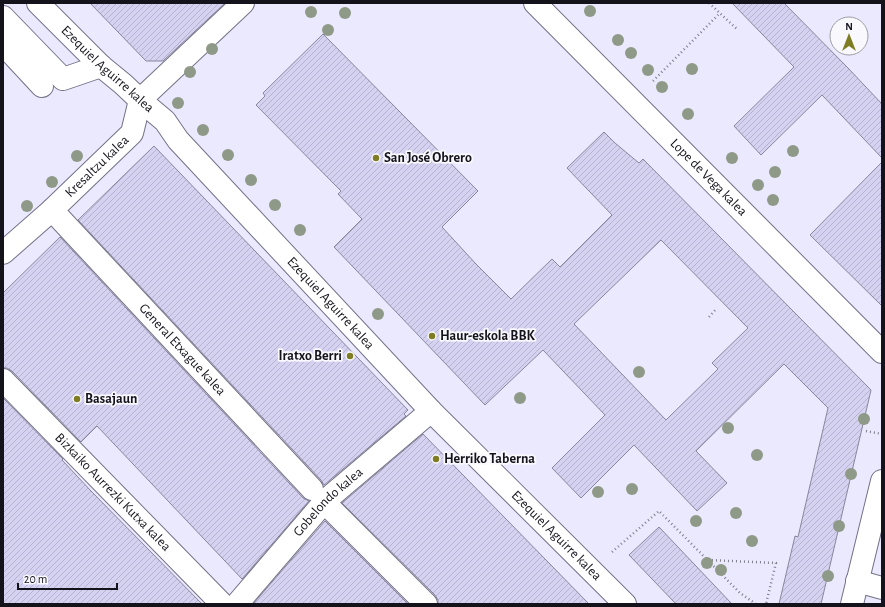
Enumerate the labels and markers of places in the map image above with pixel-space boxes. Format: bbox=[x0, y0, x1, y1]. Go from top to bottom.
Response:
place label: San José Obrero bbox=[384, 151, 472, 165]
marker: San José Obrero bbox=[371, 153, 381, 163]
place label: Haur-eskola BBK bbox=[440, 329, 536, 343]
marker: Haur-eskola BBK bbox=[427, 331, 437, 341]
place label: Iratxo Berri bbox=[278, 349, 342, 363]
marker: Iratxo Berri bbox=[345, 351, 355, 361]
place label: Basajaun bbox=[85, 392, 137, 406]
marker: Basajaun bbox=[72, 394, 82, 404]
place label: Herriko Taberna bbox=[444, 452, 535, 466]
marker: Herriko Taberna bbox=[431, 454, 441, 464]

